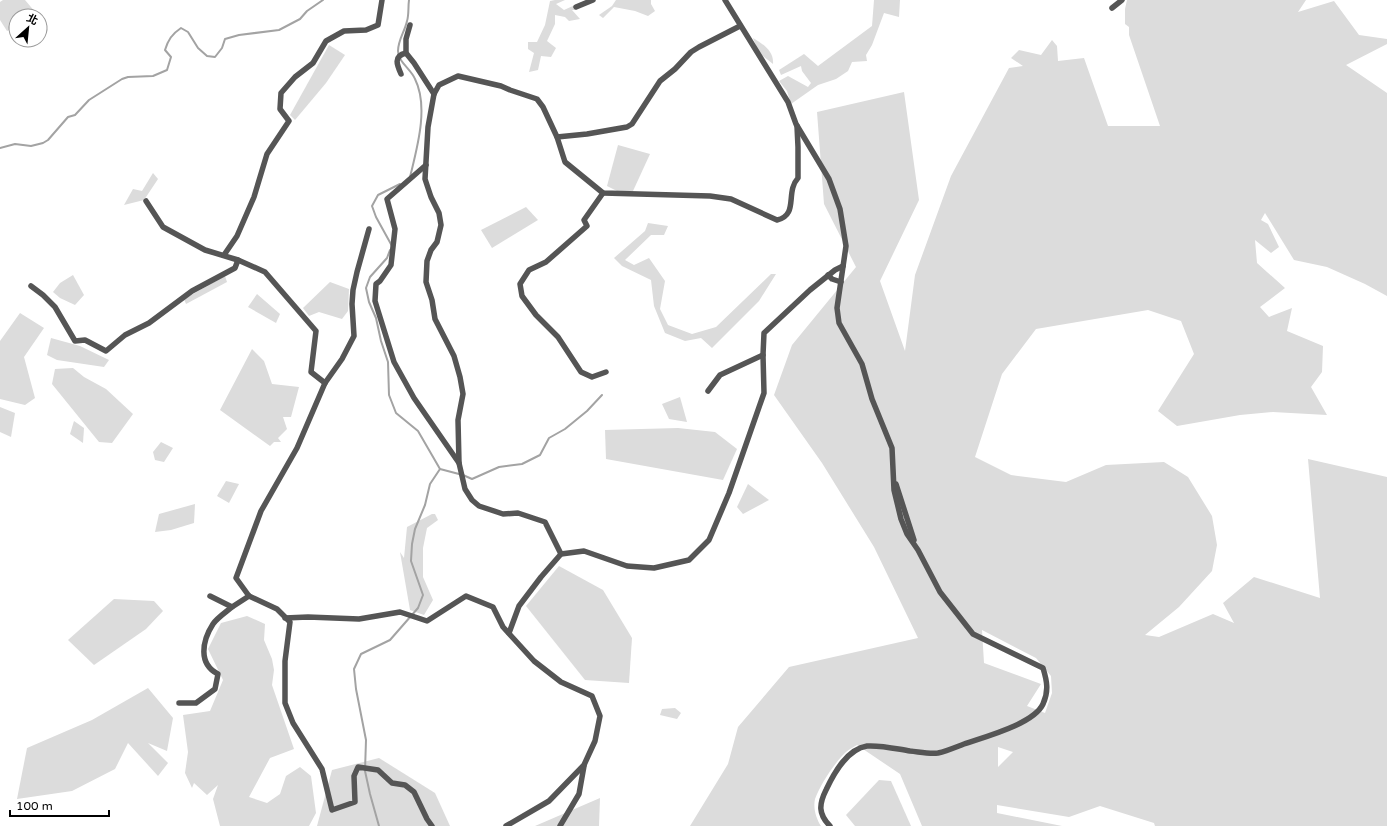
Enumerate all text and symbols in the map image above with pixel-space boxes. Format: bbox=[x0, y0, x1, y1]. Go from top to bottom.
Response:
north arrow bbox=[8, 8, 48, 48]
text: 北 bbox=[24, 11, 40, 28]
scale bar bbox=[10, 792, 109, 818]
text: 100 m bbox=[16, 799, 53, 813]

